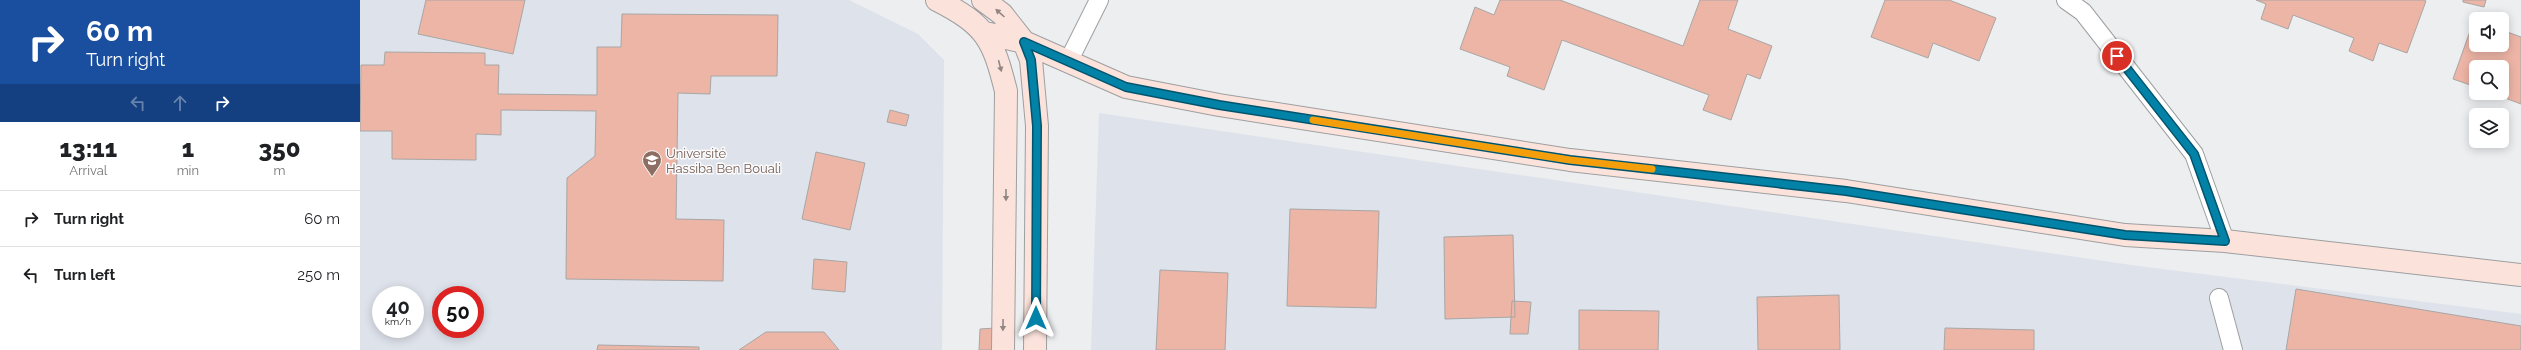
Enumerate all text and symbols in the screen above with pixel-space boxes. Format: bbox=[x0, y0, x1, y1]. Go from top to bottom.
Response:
one-way arrow bbox=[995, 9, 1005, 18]
map controls bbox=[2469, 12, 2509, 148]
button: sound bbox=[2469, 12, 2509, 52]
text: 60 m bbox=[86, 15, 153, 48]
icon: right bbox=[20, 16, 72, 68]
pin bbox=[2100, 39, 2134, 73]
icon: arrive bbox=[2106, 45, 2128, 67]
text: Turn right bbox=[86, 49, 165, 70]
one-way arrow bbox=[997, 60, 1003, 72]
button: search bbox=[2469, 60, 2509, 100]
icon: left bbox=[127, 92, 149, 114]
icon: ahead bbox=[169, 92, 191, 114]
icon: right bbox=[211, 92, 233, 114]
button: layers bbox=[2469, 108, 2509, 148]
text: 13:11 bbox=[60, 134, 117, 163]
text: 1 bbox=[182, 134, 194, 163]
text: 350 bbox=[259, 134, 300, 163]
place label: Université Hassiba Ben Bouali bbox=[666, 146, 781, 176]
school or university icon: Université Hassiba Ben Bouali bbox=[641, 149, 663, 177]
text: Arrival bbox=[69, 163, 107, 178]
text: min bbox=[177, 163, 199, 178]
text: m bbox=[274, 163, 285, 178]
one-way arrow bbox=[1003, 189, 1009, 202]
icon: right bbox=[20, 208, 42, 230]
text: Turn right bbox=[54, 210, 124, 228]
text: 60 m bbox=[304, 210, 340, 228]
icon: left bbox=[20, 264, 42, 286]
text: Turn left bbox=[54, 266, 115, 284]
text: 250 m bbox=[297, 266, 340, 284]
speed limit sign: 50 bbox=[432, 286, 484, 338]
text: 40 bbox=[386, 295, 410, 319]
position arrow bbox=[1015, 297, 1057, 339]
text: km/h bbox=[385, 316, 411, 327]
one-way arrow bbox=[1000, 319, 1006, 332]

